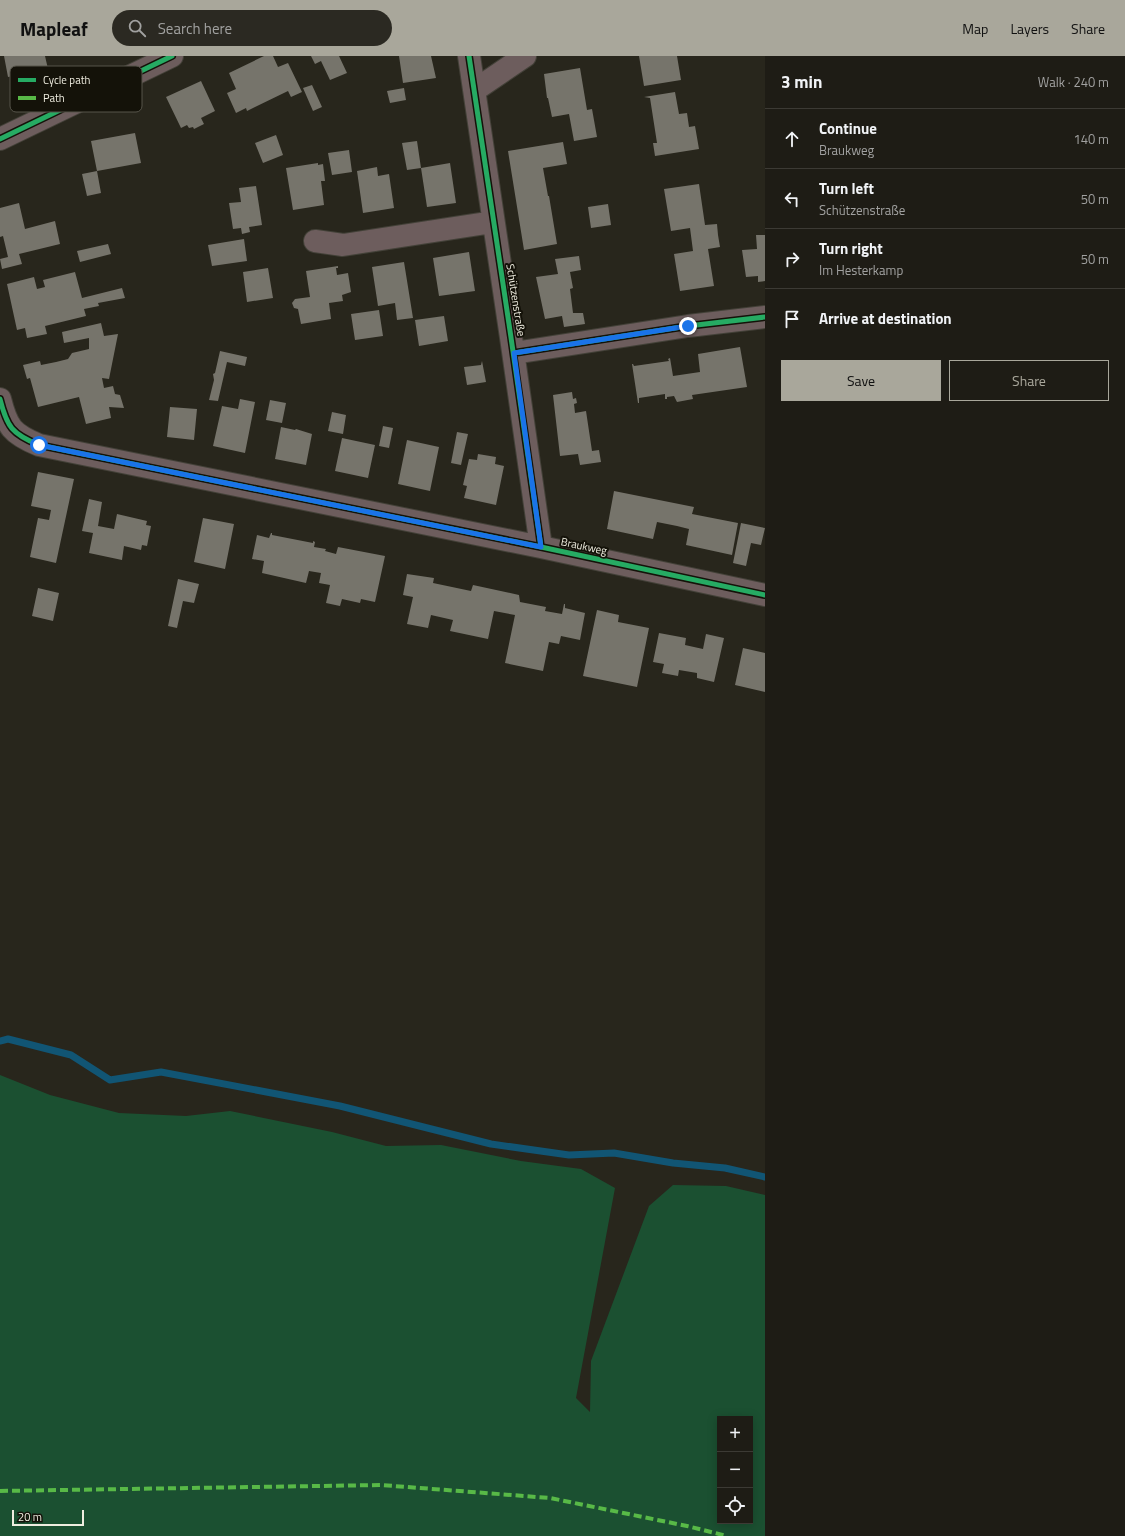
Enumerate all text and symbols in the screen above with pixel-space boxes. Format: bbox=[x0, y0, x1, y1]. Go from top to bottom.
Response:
search box bbox=[112, 10, 392, 46]
text: Mapleaf bbox=[20, 14, 88, 43]
icon: search bbox=[126, 17, 148, 39]
text: Search here bbox=[158, 17, 232, 40]
text: Map bbox=[962, 18, 988, 39]
text: Layers bbox=[1010, 18, 1049, 39]
text: Share bbox=[1071, 18, 1105, 39]
legend bbox=[10, 66, 142, 112]
text: 3 min bbox=[781, 69, 822, 95]
text: Cycle path bbox=[43, 72, 91, 88]
text: Walk · 240 m bbox=[1038, 72, 1109, 92]
text: Path bbox=[43, 90, 65, 106]
text: Continue bbox=[819, 117, 877, 140]
icon: ahead bbox=[781, 128, 803, 150]
text: 140 m bbox=[1073, 129, 1109, 149]
text: Braukweg bbox=[819, 140, 874, 160]
text: Turn left bbox=[819, 177, 874, 200]
icon: left bbox=[781, 188, 803, 210]
text: 50 m bbox=[1081, 189, 1109, 209]
text: Schützenstraße bbox=[819, 200, 905, 220]
text: Turn right bbox=[819, 237, 883, 260]
icon: right bbox=[781, 248, 803, 270]
text: 50 m bbox=[1081, 249, 1109, 269]
text: Im Hesterkamp bbox=[819, 260, 903, 280]
street label: Schützenstraße bbox=[502, 263, 530, 338]
text: Arrive at destination bbox=[819, 307, 952, 330]
icon: arrive bbox=[781, 308, 803, 330]
route end bbox=[679, 317, 697, 335]
button: Save bbox=[781, 360, 941, 401]
button: Share bbox=[949, 360, 1109, 401]
route start bbox=[30, 436, 48, 454]
street label: Braukweg bbox=[559, 533, 609, 559]
map controls bbox=[717, 1416, 753, 1524]
button: + bbox=[717, 1416, 753, 1452]
button: − bbox=[717, 1452, 753, 1488]
button: locate bbox=[717, 1488, 753, 1524]
scale bar bbox=[12, 1508, 84, 1527]
text: 20 m bbox=[18, 1509, 42, 1525]

